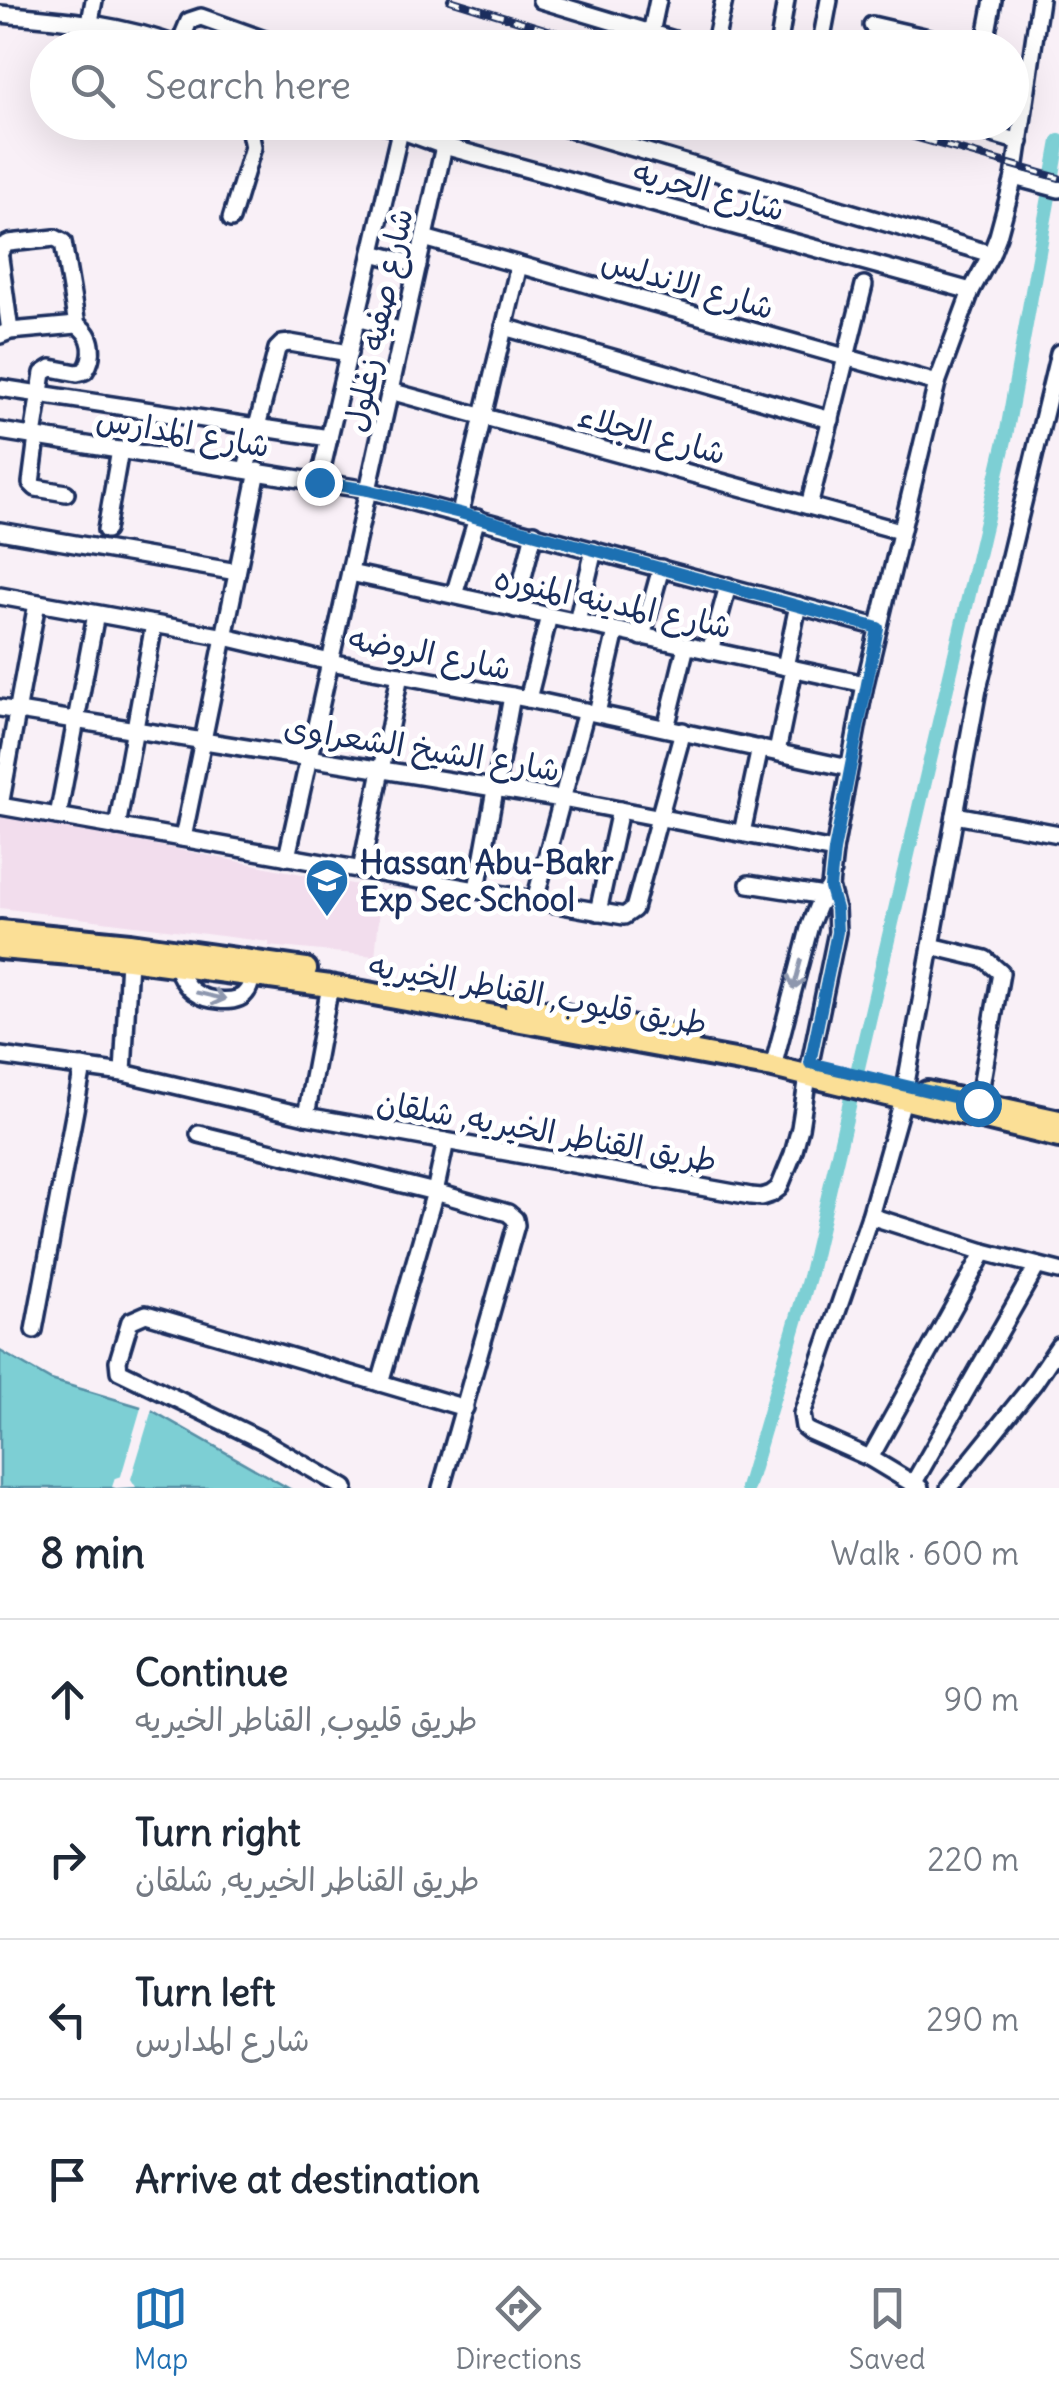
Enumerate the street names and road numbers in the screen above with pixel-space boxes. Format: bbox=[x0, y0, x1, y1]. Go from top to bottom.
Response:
street label: شارع الحريه bbox=[628, 150, 789, 233]
street label: شارع صفيه زغلول bbox=[334, 204, 425, 436]
street label: شارع الاندلس bbox=[596, 240, 779, 331]
street label: شارع الجلاء bbox=[573, 395, 731, 476]
street label: شارع المدارس bbox=[93, 398, 273, 469]
street label: شارع المدينه المنوره bbox=[490, 557, 735, 650]
street label: شارع الروضه bbox=[345, 617, 515, 692]
street label: شارع الشيخ الشعراوى bbox=[281, 706, 563, 793]
street label: طريق قليوب, القناطر الخيريه bbox=[366, 944, 710, 1044]
street label: طريق القناطر الخيريه, شلقان bbox=[374, 1081, 720, 1181]

